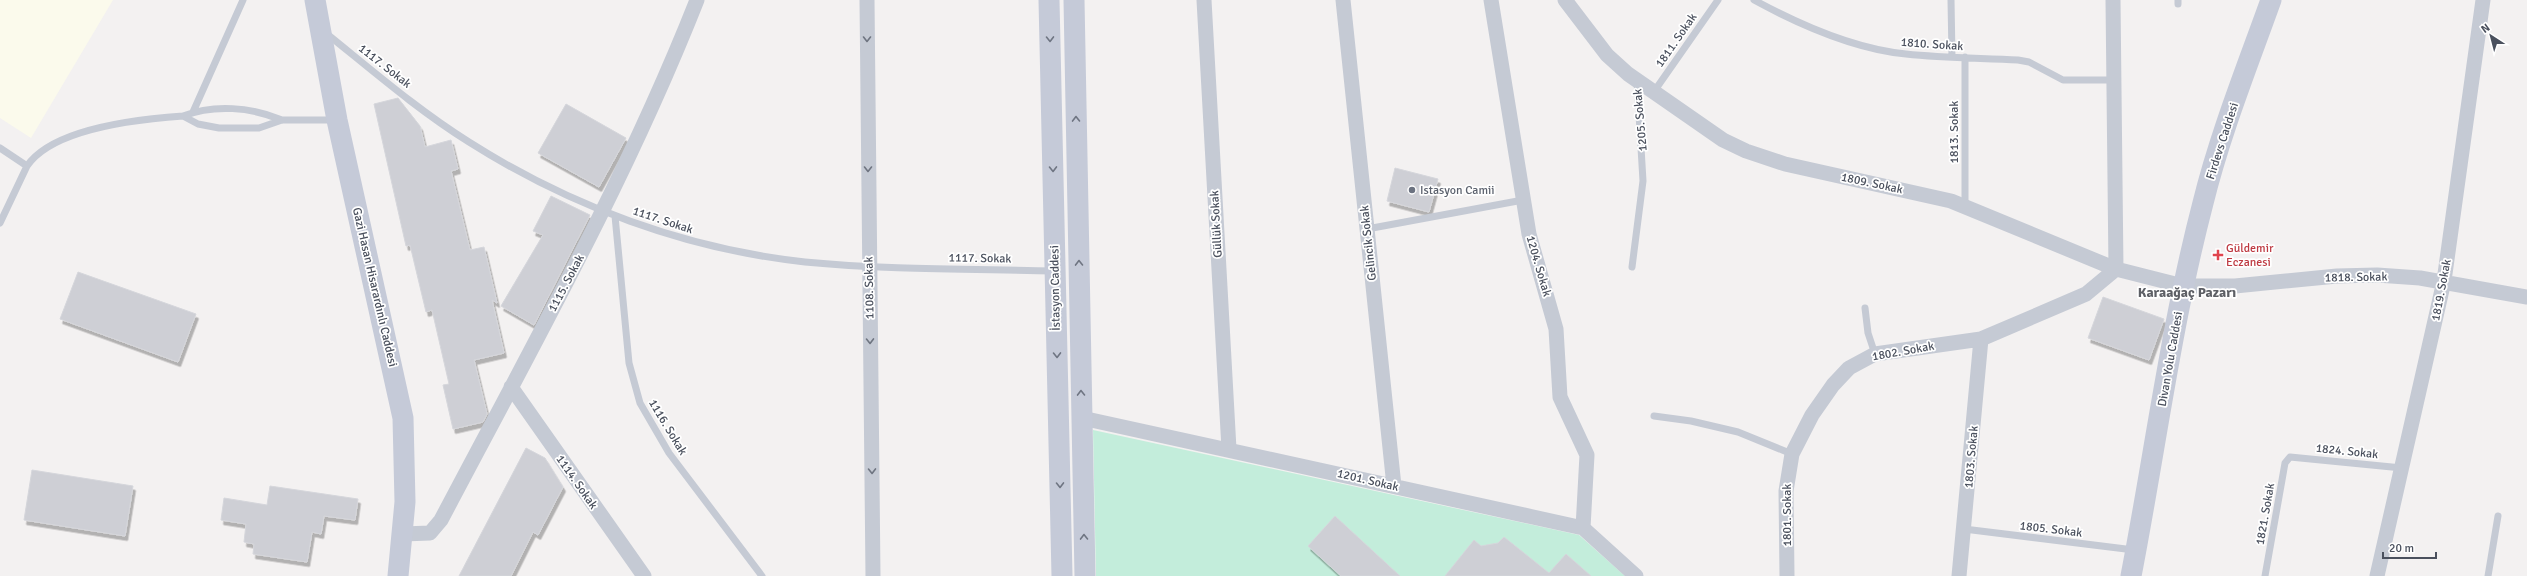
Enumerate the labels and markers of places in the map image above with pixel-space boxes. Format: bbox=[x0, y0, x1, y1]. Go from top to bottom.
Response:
place label: Istasyon Camii bbox=[1420, 183, 1495, 198]
marker: Istasyon Camii bbox=[1407, 185, 1417, 195]
place label: Güldemir Eczanesi bbox=[2226, 241, 2274, 270]
marker: Güldemir Eczanesi bbox=[2213, 250, 2223, 260]

